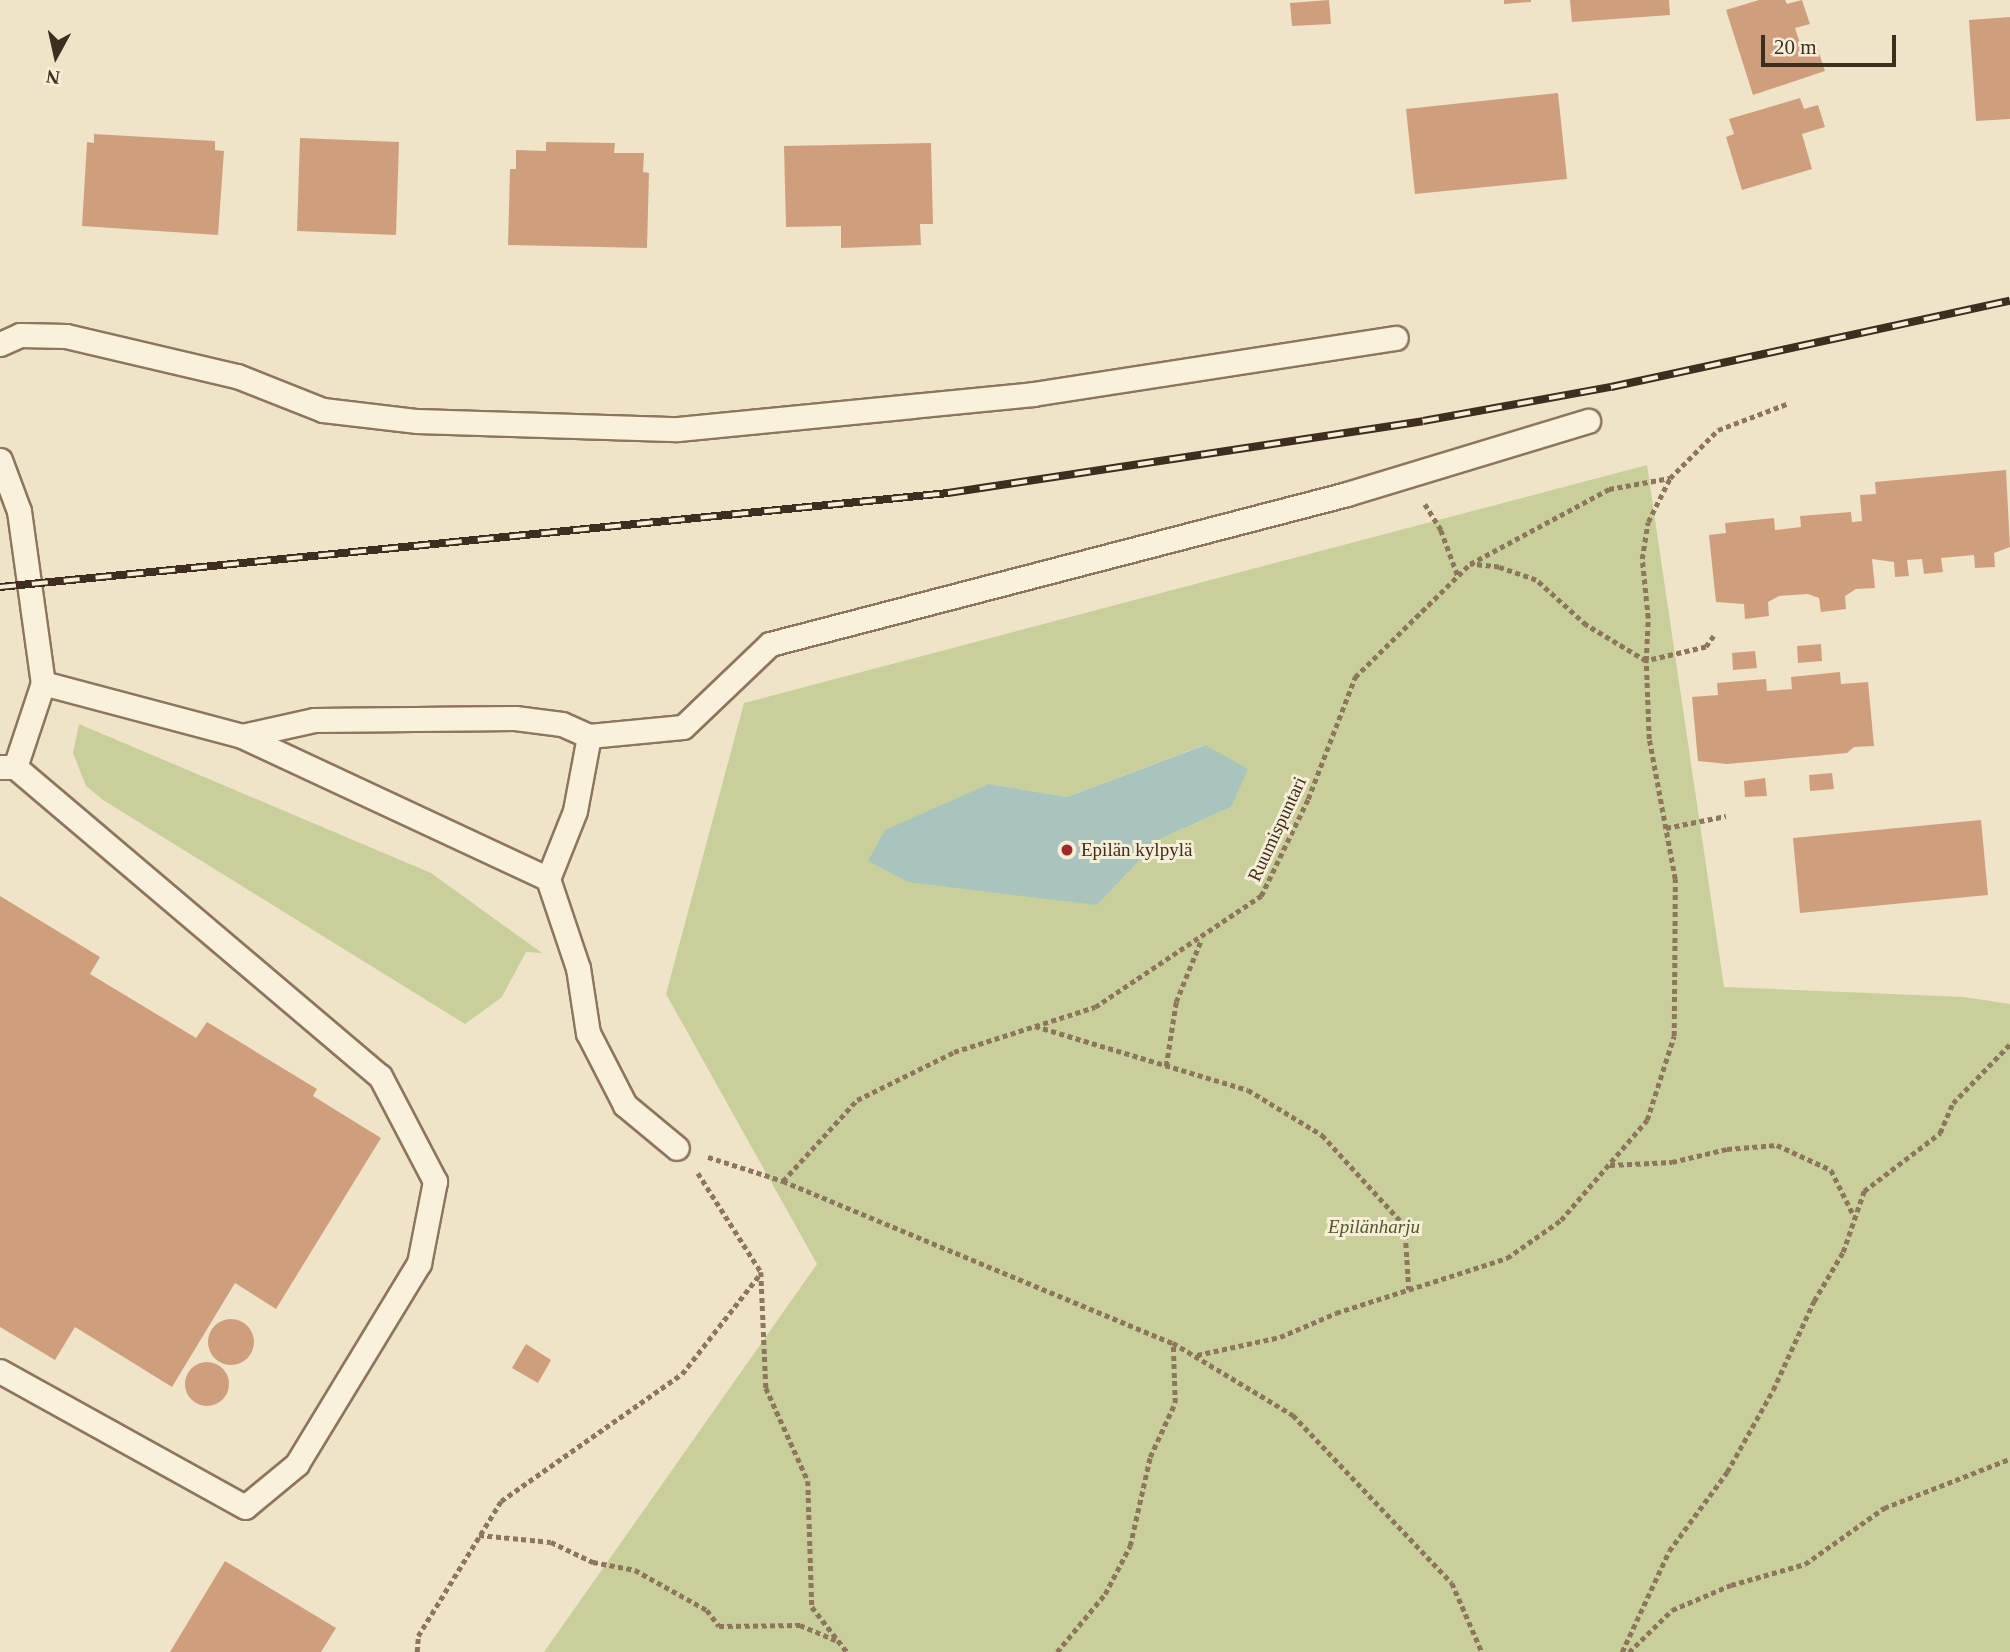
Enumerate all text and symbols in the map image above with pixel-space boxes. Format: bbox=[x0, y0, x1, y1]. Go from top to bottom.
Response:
north arrow bbox=[21, 21, 91, 91]
scale bar bbox=[1765, 21, 1900, 65]
text: 20 m bbox=[1774, 35, 1817, 59]
text: N bbox=[45, 66, 61, 89]
street label: Ruumispuntari bbox=[1243, 773, 1311, 885]
place label: Epilän kylpylä bbox=[1081, 839, 1192, 861]
marker: Epilän kylpylä bbox=[1059, 842, 1075, 858]
park label: Epilänharju bbox=[1328, 1216, 1420, 1238]

